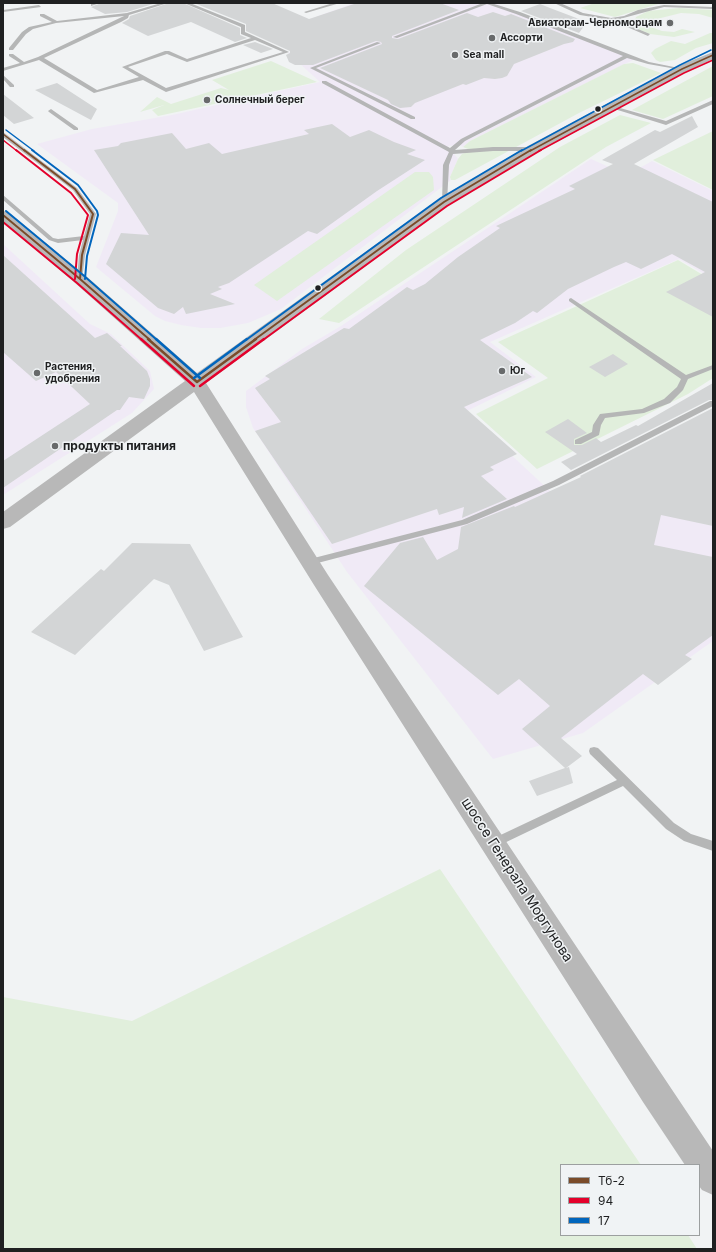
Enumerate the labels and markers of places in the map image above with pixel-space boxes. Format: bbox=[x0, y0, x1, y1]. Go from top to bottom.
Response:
place label: Авиаторам-Черноморцам bbox=[528, 17, 662, 29]
marker: Авиаторам-Черноморцам bbox=[665, 18, 675, 28]
place label: Ассорти bbox=[500, 32, 543, 44]
marker: Ассорти bbox=[487, 33, 497, 43]
place label: Sea mall bbox=[463, 49, 504, 61]
marker: Sea mall bbox=[450, 50, 460, 60]
place label: Солнечный берег bbox=[215, 94, 305, 106]
marker: Солнечный берег bbox=[202, 95, 212, 105]
unlabelled marker bbox=[593, 104, 603, 114]
unlabelled marker bbox=[313, 283, 323, 293]
place label: Растения, удобрения bbox=[45, 361, 100, 384]
place label: Юг bbox=[510, 365, 525, 377]
marker: Юг bbox=[497, 366, 507, 376]
marker: Растения, удобрения bbox=[32, 368, 42, 378]
place label: продукты питания bbox=[63, 439, 176, 453]
marker: продукты питания bbox=[50, 441, 60, 451]

